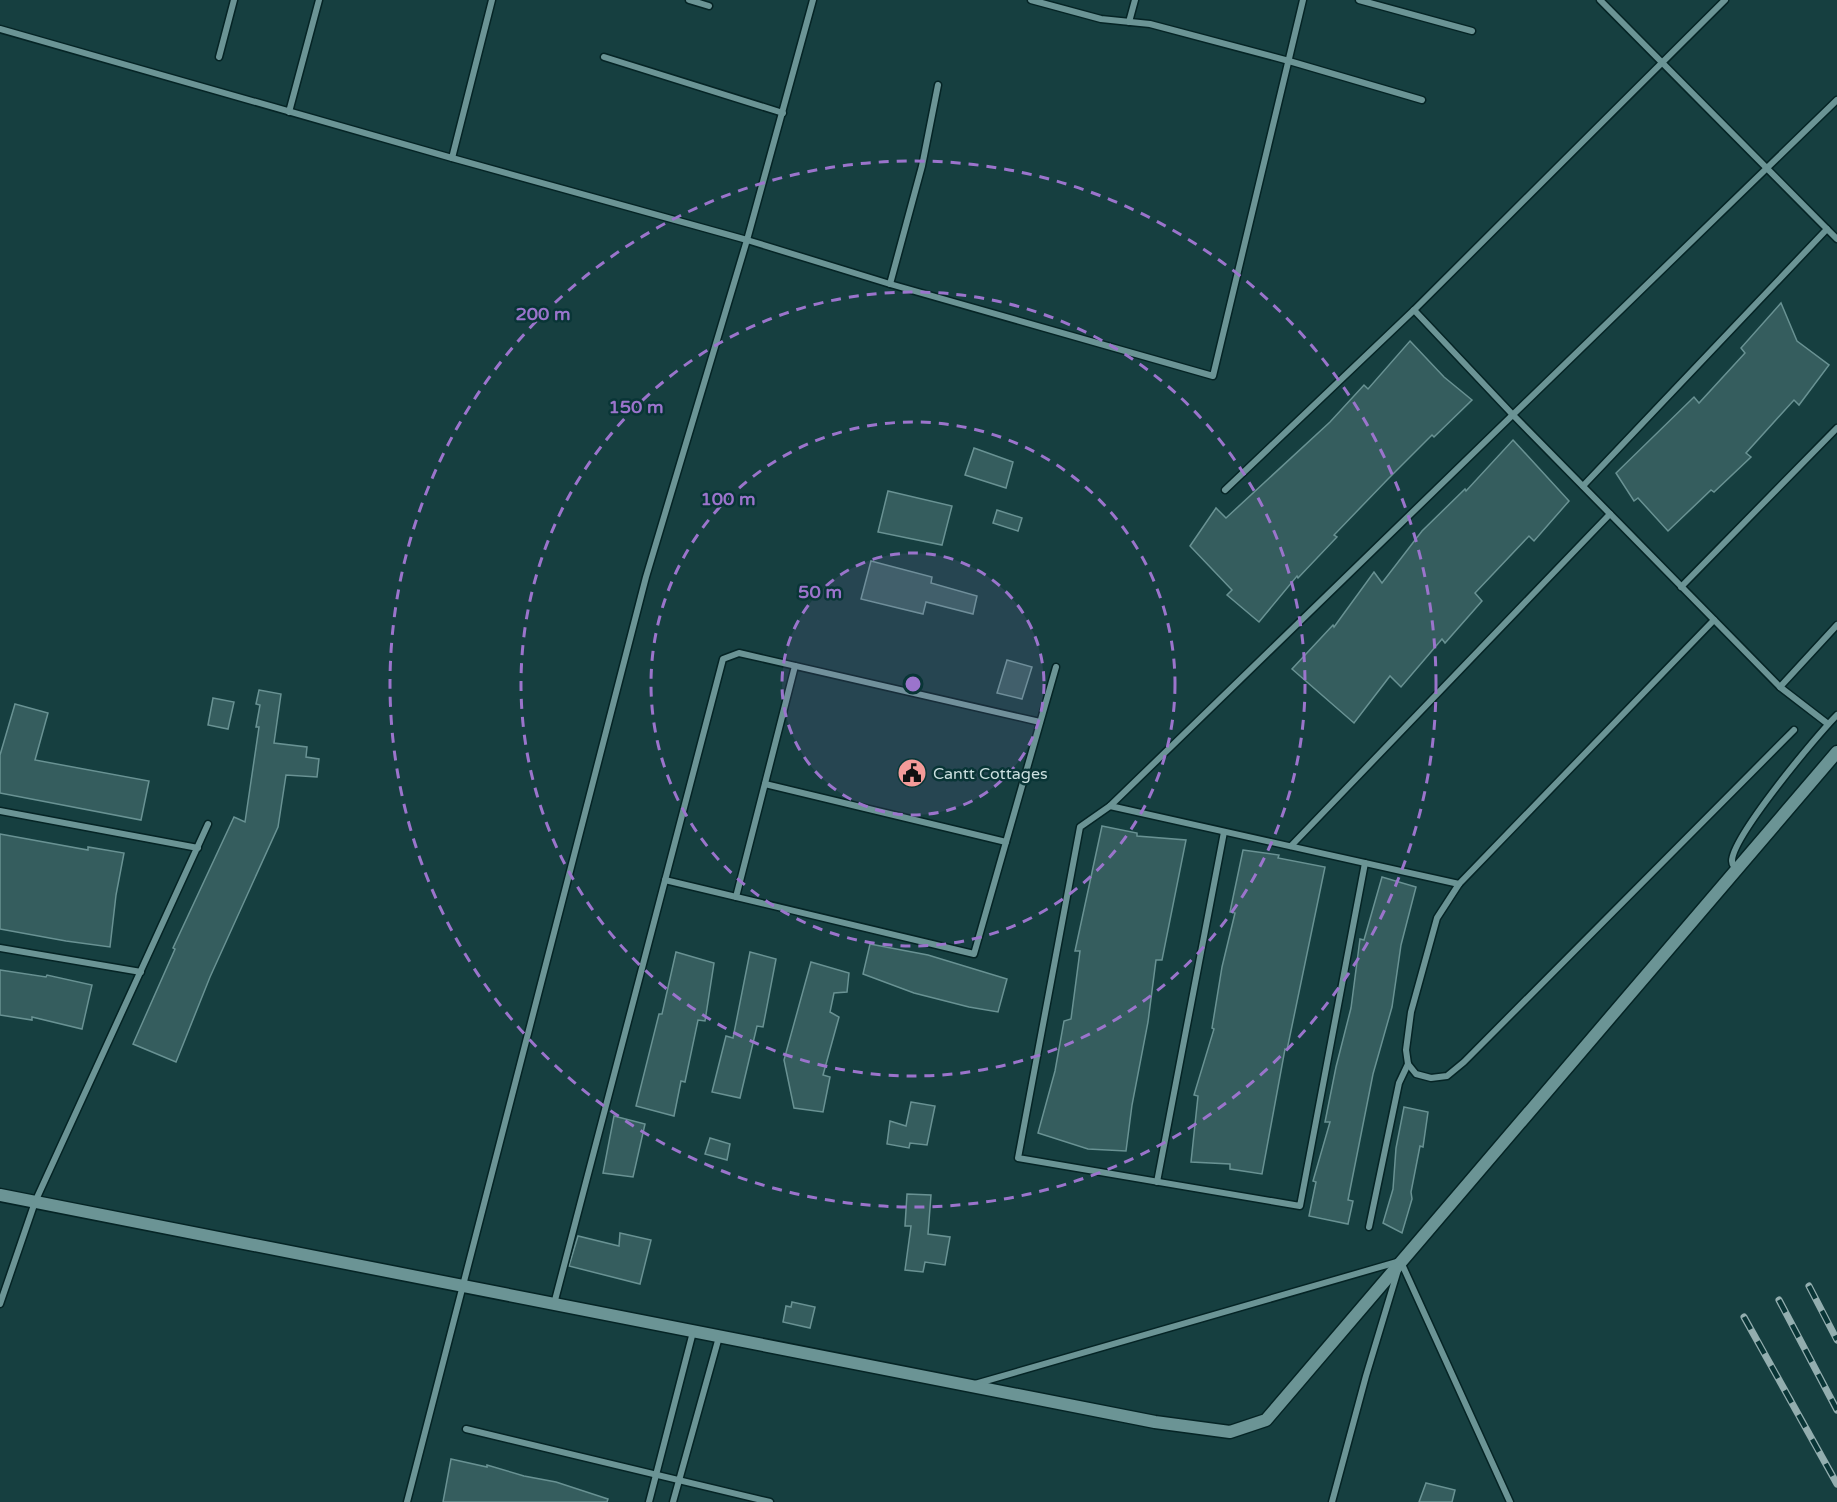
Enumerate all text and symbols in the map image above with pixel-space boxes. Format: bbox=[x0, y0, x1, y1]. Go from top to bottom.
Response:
text: 200 m bbox=[515, 303, 571, 325]
text: 150 m bbox=[608, 396, 664, 418]
text: 100 m bbox=[700, 488, 756, 510]
text: 50 m bbox=[798, 581, 842, 603]
centre of rings bbox=[903, 674, 923, 694]
public building icon: Cantt Cottages bbox=[896, 757, 928, 789]
place label: Cantt Cottages bbox=[933, 764, 1048, 784]

